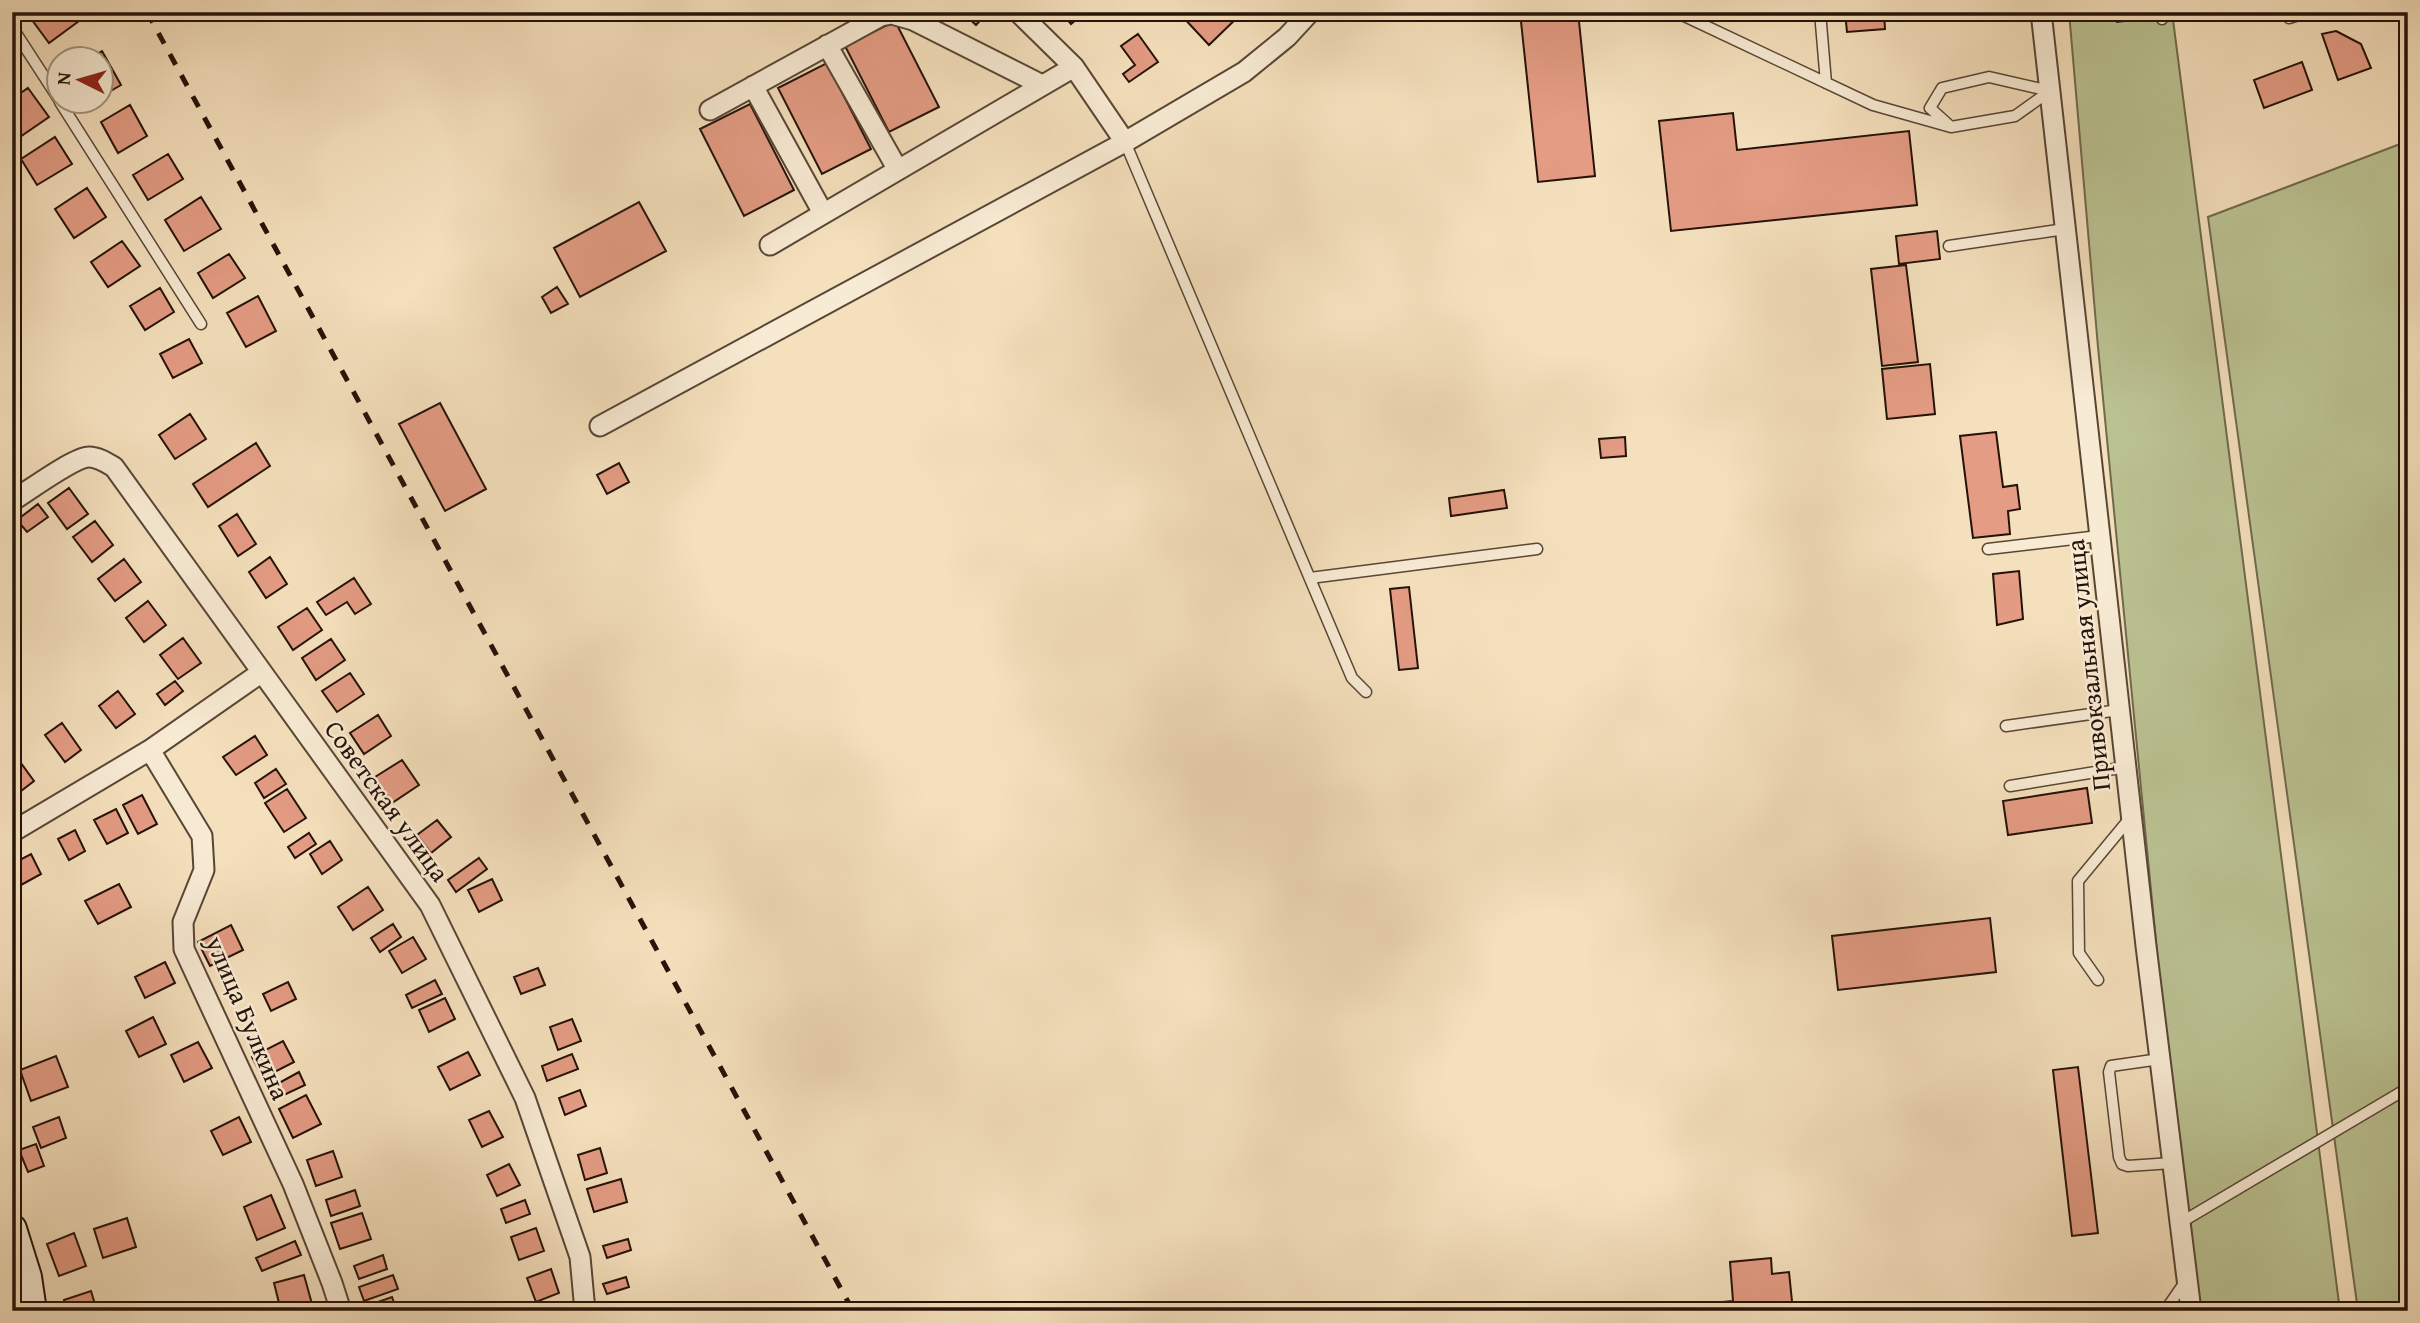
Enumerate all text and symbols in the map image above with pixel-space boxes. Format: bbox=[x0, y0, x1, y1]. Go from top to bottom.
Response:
north arrow bbox=[46, 46, 116, 116]
text: N bbox=[49, 71, 78, 86]
street label: Привокзальная улица bbox=[2055, 537, 2120, 793]
street label: Советская улица bbox=[315, 712, 460, 890]
street label: улица Булкина bbox=[196, 929, 301, 1106]

